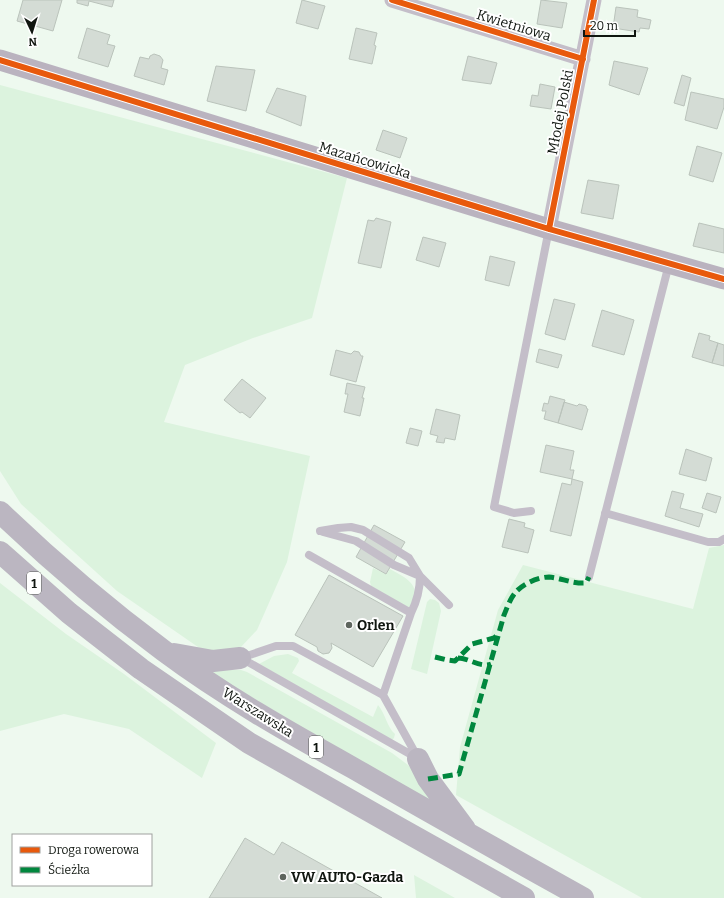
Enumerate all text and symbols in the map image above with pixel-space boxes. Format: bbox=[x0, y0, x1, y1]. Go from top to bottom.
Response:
street label: Kwietniowa bbox=[475, 6, 553, 45]
north arrow bbox=[12, 12, 52, 52]
scale bar bbox=[584, 12, 635, 38]
text: 20 m bbox=[590, 19, 619, 33]
text: N bbox=[27, 35, 37, 48]
street label: Młodej Polski bbox=[544, 68, 577, 156]
street label: Mazańcowicka bbox=[317, 138, 413, 183]
road number: 1 bbox=[27, 572, 41, 594]
place label: Orlen bbox=[357, 617, 394, 634]
marker: Orlen bbox=[344, 620, 354, 630]
street label: Warszawska bbox=[219, 684, 297, 741]
road number: 1 bbox=[309, 736, 323, 758]
legend bbox=[12, 834, 152, 886]
text: Droga rowerowa bbox=[48, 843, 140, 857]
text: Ścieżka bbox=[48, 862, 90, 877]
place label: VW AUTO-Gazda bbox=[291, 869, 403, 886]
marker: VW AUTO-Gazda bbox=[278, 872, 288, 882]

